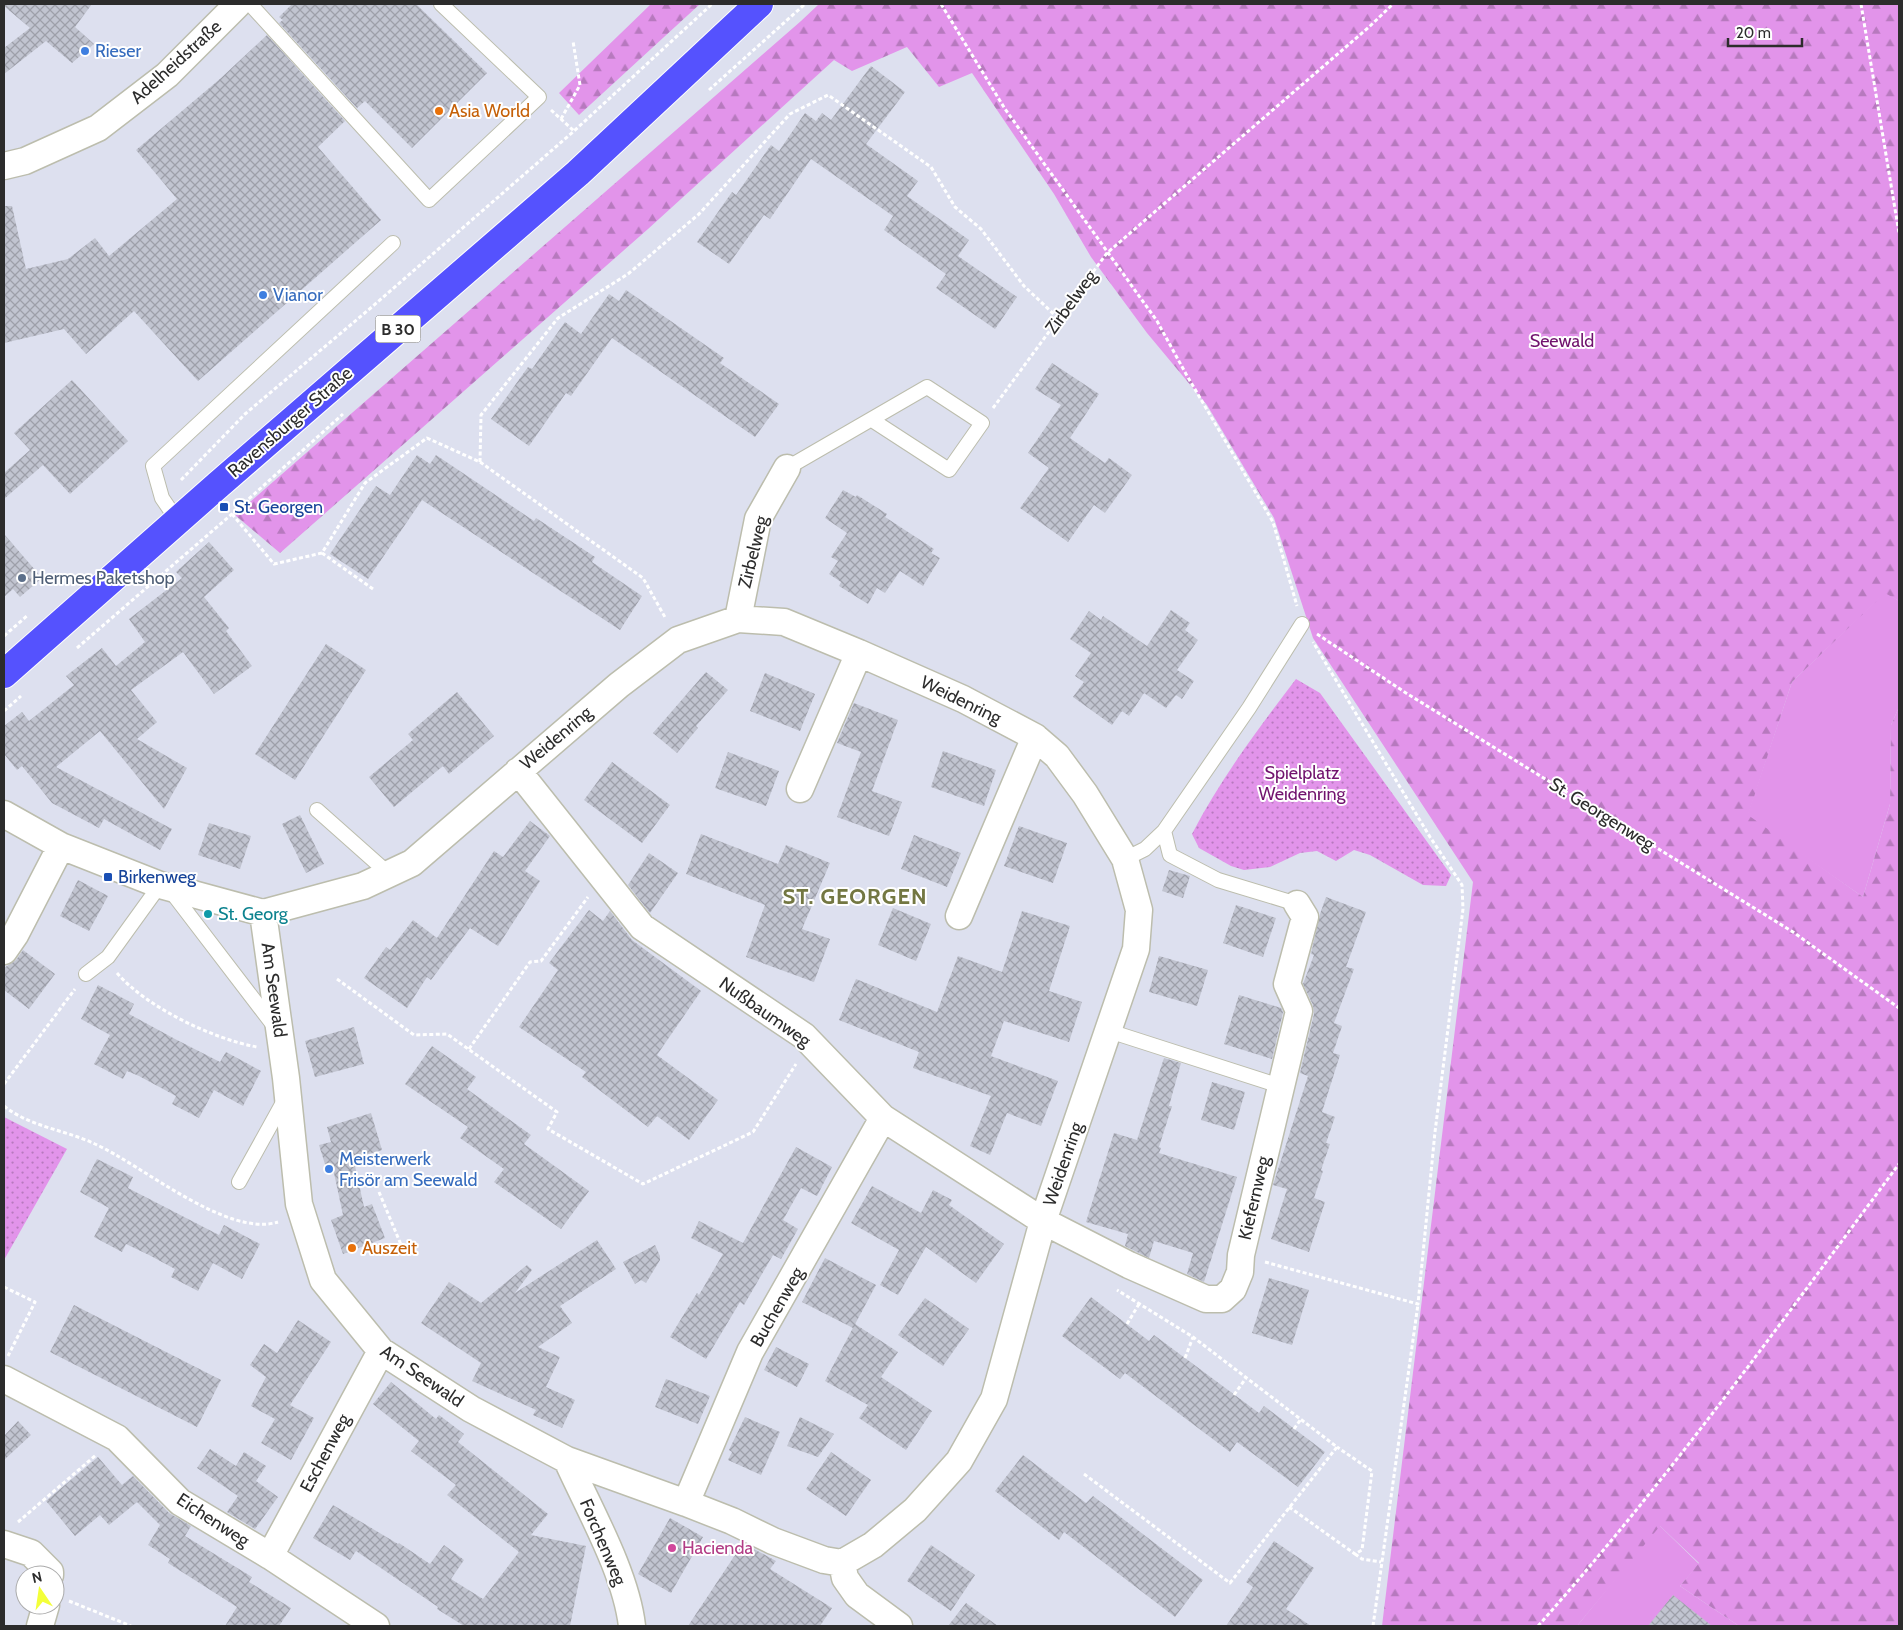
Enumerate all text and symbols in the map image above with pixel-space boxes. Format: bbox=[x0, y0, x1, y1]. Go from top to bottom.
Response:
scale bar bbox=[1728, 15, 1802, 47]
street label: Adelheidstraße bbox=[126, 16, 226, 108]
text: 20 m bbox=[1736, 24, 1771, 42]
place label: Rieser bbox=[95, 40, 141, 62]
marker: Rieser bbox=[79, 45, 91, 57]
place label: Asia World bbox=[449, 100, 530, 122]
marker: Asia World bbox=[433, 105, 445, 117]
street label: Zirbelweg bbox=[1040, 265, 1102, 338]
place label: Vianor bbox=[273, 284, 323, 306]
marker: Vianor bbox=[257, 289, 269, 301]
road number: B 30 bbox=[376, 316, 420, 342]
park label: Seewald bbox=[1530, 330, 1594, 352]
street label: Ravensburger Straße bbox=[223, 362, 357, 482]
place label: St. Georgen bbox=[234, 496, 323, 518]
marker: St. Georgen bbox=[218, 501, 230, 513]
street label: Zirbelweg bbox=[733, 513, 773, 590]
place label: Hermes Paketshop bbox=[32, 567, 175, 589]
marker: Hermes Paketshop bbox=[16, 572, 28, 584]
street label: Weidenring bbox=[917, 671, 1006, 729]
street label: Weidenring bbox=[516, 701, 597, 774]
park label: Spielplatz Weidenring bbox=[1258, 762, 1347, 805]
street label: St. Georgenweg bbox=[1545, 773, 1660, 856]
place label: Birkenweg bbox=[118, 866, 197, 888]
marker: Birkenweg bbox=[102, 871, 114, 883]
district label: ST. GEORGEN bbox=[783, 883, 927, 910]
place label: St. Georg bbox=[218, 903, 289, 925]
marker: St. Georg bbox=[202, 908, 214, 920]
street label: Am Seewald bbox=[256, 941, 292, 1039]
street label: Nußbaumweg bbox=[715, 972, 816, 1052]
street label: Weidenring bbox=[1038, 1118, 1088, 1209]
place label: Meisterwerk Frisör am Seewald bbox=[339, 1148, 477, 1191]
street label: Kiefernweg bbox=[1234, 1153, 1275, 1242]
marker: Meisterwerk Frisör am Seewald bbox=[323, 1163, 335, 1175]
place label: Auszeit bbox=[362, 1237, 417, 1259]
marker: Auszeit bbox=[346, 1242, 358, 1254]
street label: Buchenweg bbox=[745, 1262, 809, 1351]
street label: Am Seewald bbox=[376, 1340, 468, 1412]
street label: Eschenweg bbox=[295, 1409, 355, 1496]
street label: Eichenweg bbox=[172, 1488, 254, 1552]
street label: Forchenweg bbox=[575, 1495, 632, 1590]
place label: Hacienda bbox=[682, 1537, 753, 1559]
marker: Hacienda bbox=[666, 1542, 678, 1554]
north arrow bbox=[15, 1565, 65, 1615]
text: N bbox=[30, 1567, 44, 1587]

